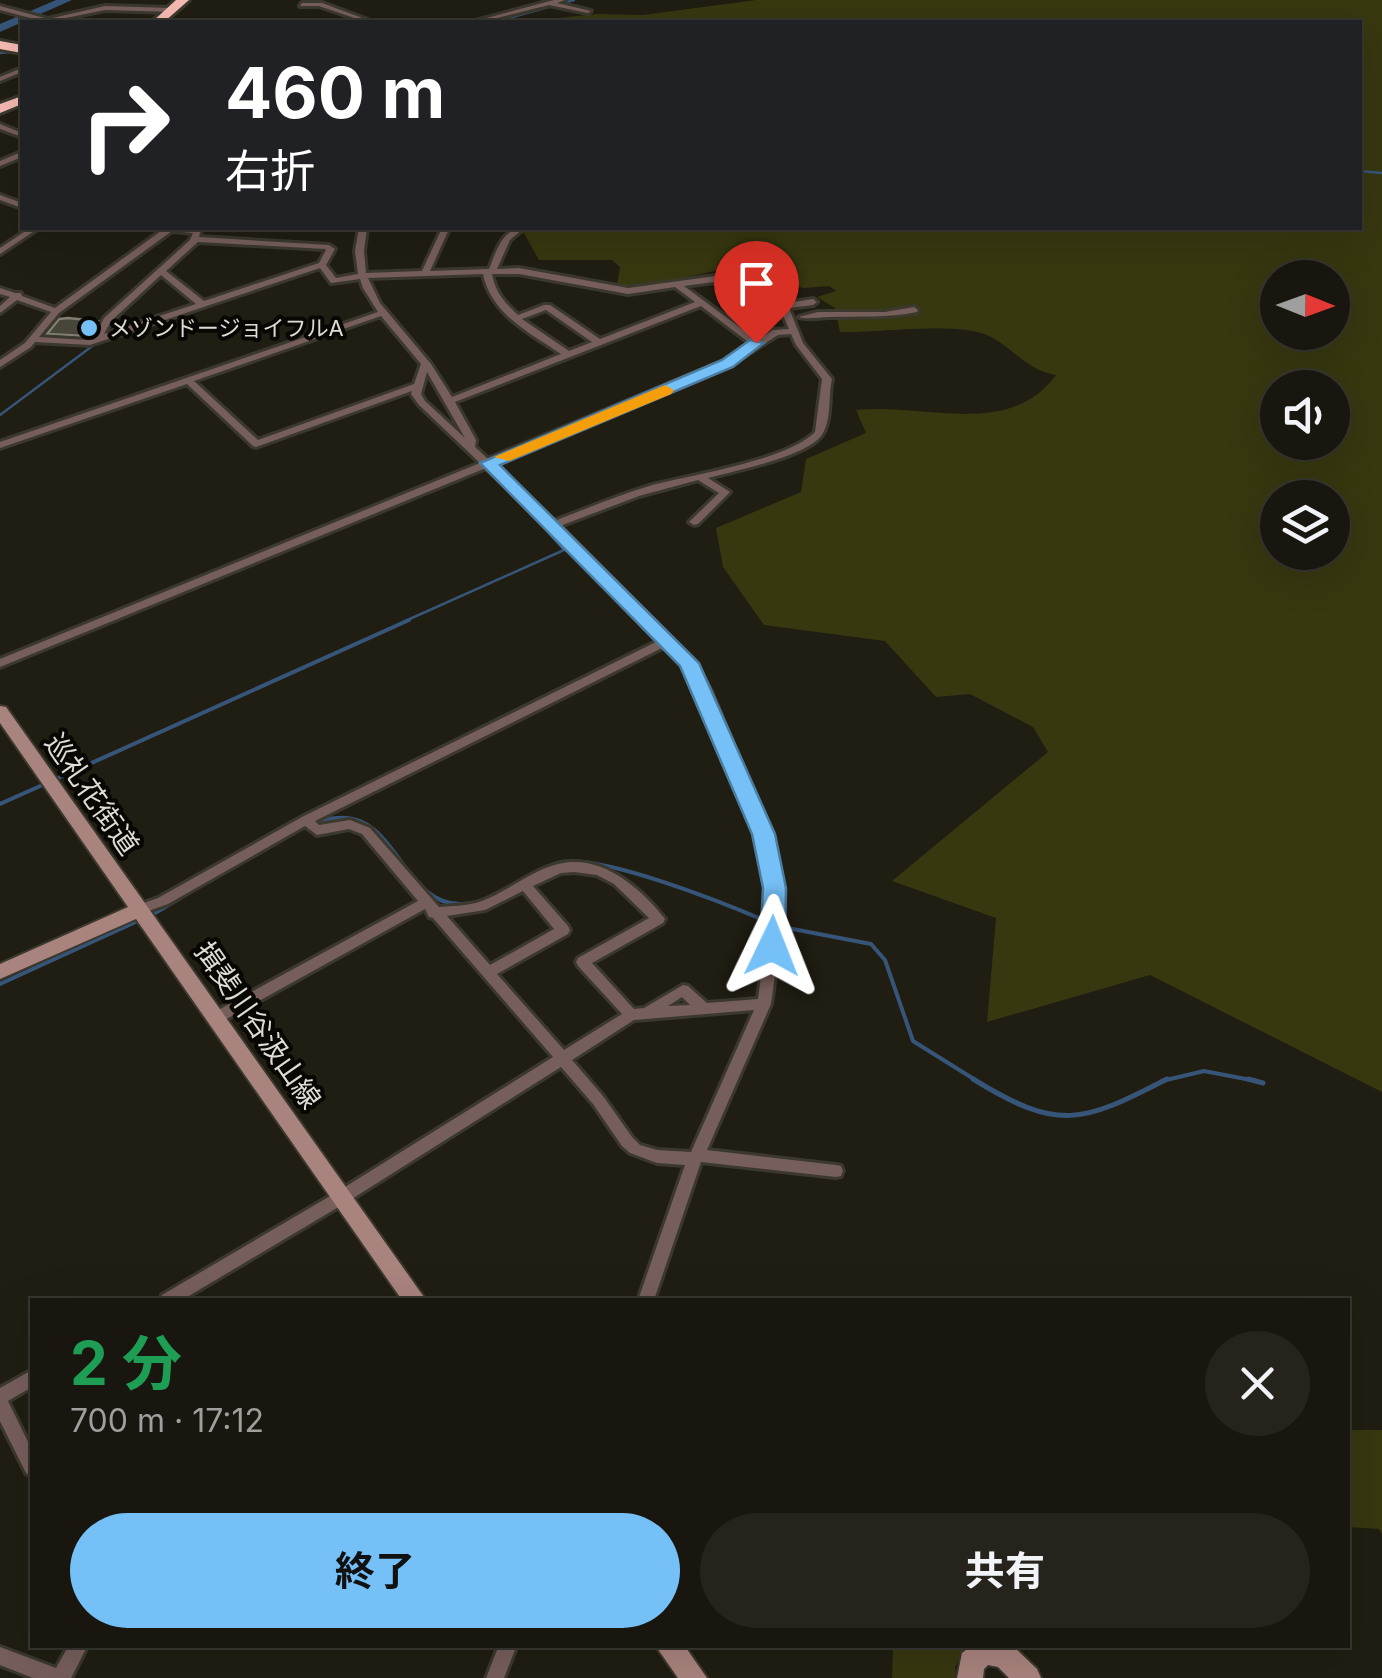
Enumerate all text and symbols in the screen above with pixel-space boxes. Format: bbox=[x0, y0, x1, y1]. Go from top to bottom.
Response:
text: 460 m bbox=[225, 50, 445, 135]
icon: right bbox=[60, 60, 190, 190]
text: 右折 bbox=[225, 143, 315, 198]
pin bbox=[714, 241, 799, 344]
icon: arrive bbox=[729, 256, 784, 311]
north arrow bbox=[1260, 260, 1350, 350]
map controls bbox=[1260, 260, 1350, 570]
place label: メゾンドージョイフルA bbox=[109, 315, 344, 341]
marker: メゾンドージョイフルA bbox=[78, 317, 100, 339]
button: sound bbox=[1260, 370, 1350, 460]
button: layers bbox=[1260, 480, 1350, 570]
street label: 巡礼花街道 bbox=[38, 727, 146, 861]
position arrow bbox=[720, 894, 824, 998]
street label: 揖斐川谷汲山線 bbox=[188, 935, 328, 1115]
text: 2 分 bbox=[70, 1327, 182, 1399]
button: close bbox=[1205, 1331, 1310, 1436]
text: 700 m · 17:12 bbox=[70, 1401, 264, 1440]
button: 終了 bbox=[70, 1513, 680, 1628]
button: 共有 bbox=[700, 1513, 1310, 1628]

